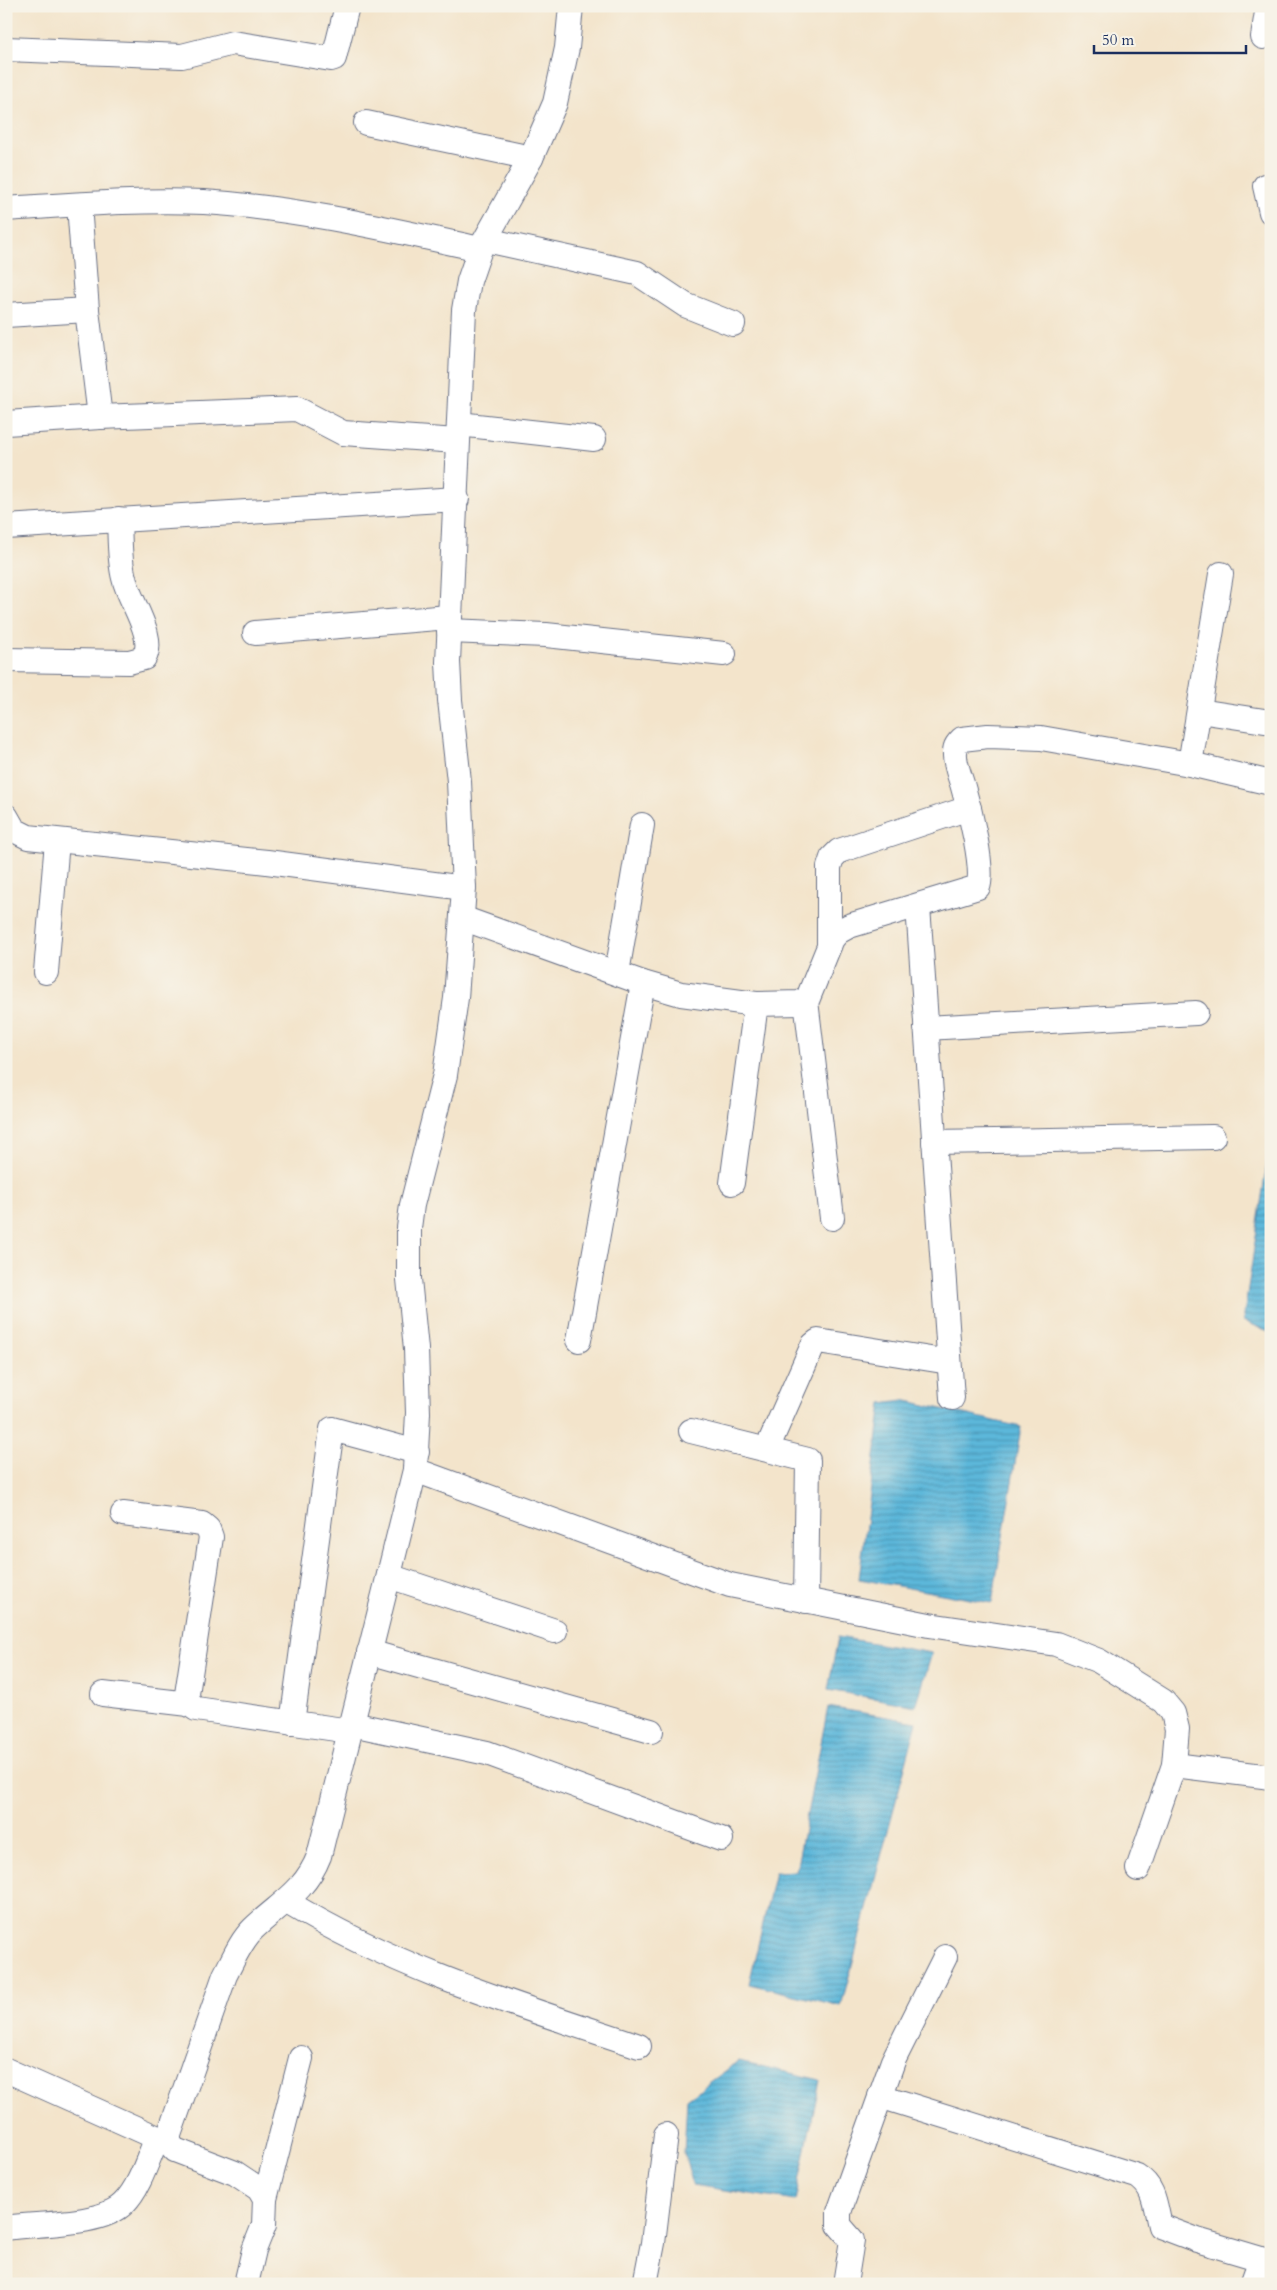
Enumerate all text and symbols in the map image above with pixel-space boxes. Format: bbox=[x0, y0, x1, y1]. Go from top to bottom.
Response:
scale bar bbox=[1094, 22, 1247, 54]
text: 50 m bbox=[1102, 30, 1134, 50]

